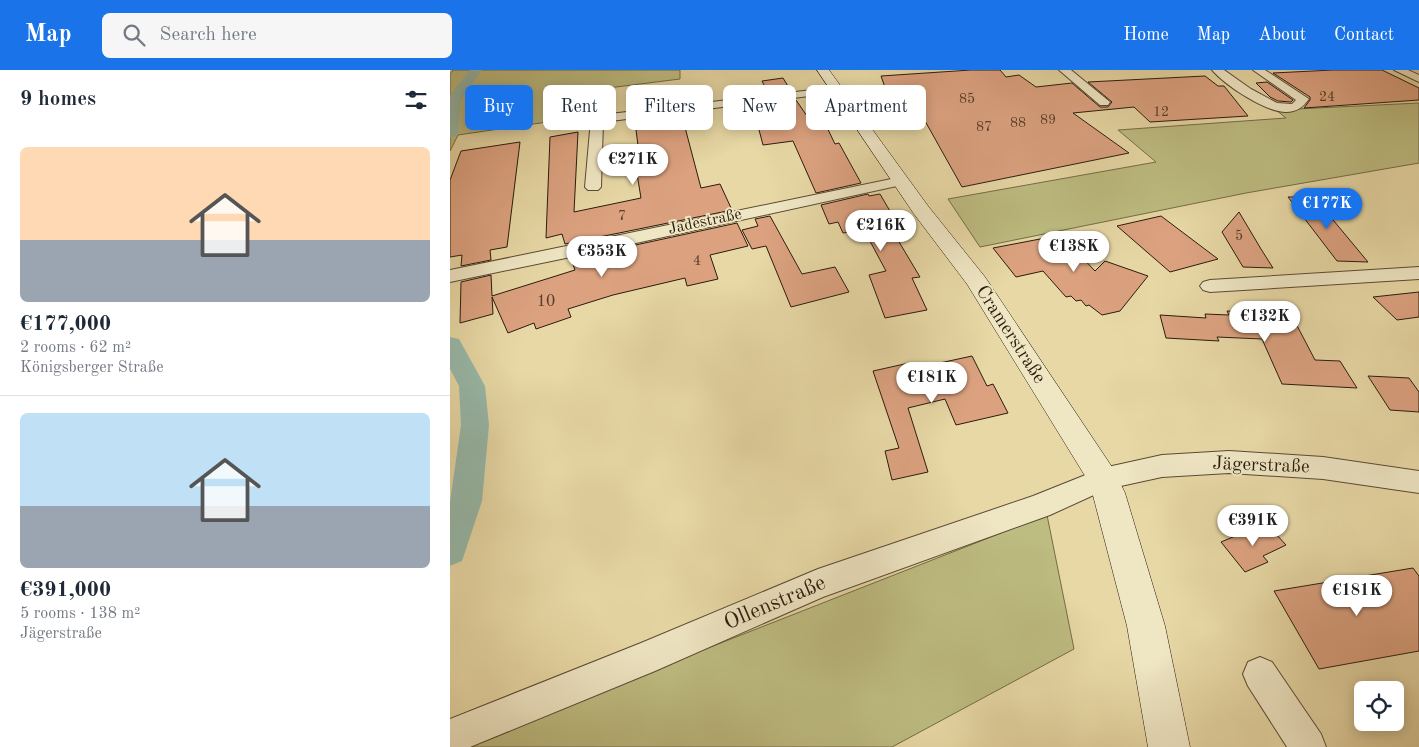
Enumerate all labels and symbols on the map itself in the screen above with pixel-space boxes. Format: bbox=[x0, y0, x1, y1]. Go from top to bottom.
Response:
house number: 24 bbox=[1319, 90, 1335, 104]
house number: 85 bbox=[959, 92, 975, 106]
house number: 12 bbox=[1153, 105, 1169, 119]
house number: 89 bbox=[1040, 113, 1056, 127]
house number: 88 bbox=[1010, 116, 1026, 130]
house number: 87 bbox=[976, 120, 992, 134]
pin: €271K bbox=[598, 144, 668, 186]
pin: €177K bbox=[1292, 188, 1362, 230]
street label: Jadestraße bbox=[667, 206, 743, 238]
house number: 7 bbox=[618, 209, 626, 223]
pin: €216K bbox=[846, 210, 916, 252]
house number: 5 bbox=[1235, 229, 1243, 243]
pin: €138K bbox=[1039, 230, 1109, 273]
pin: €353K bbox=[567, 236, 637, 278]
house number: 4 bbox=[693, 254, 701, 268]
street label: Cramerstraße bbox=[971, 283, 1049, 387]
house number: 10 bbox=[537, 294, 555, 310]
pin: €132K bbox=[1230, 300, 1300, 343]
pin: €181K bbox=[897, 362, 967, 404]
street label: Jägerstraße bbox=[1212, 455, 1310, 477]
pin: €391K bbox=[1218, 504, 1288, 547]
street label: Ollenstraße bbox=[721, 572, 829, 634]
pin: €181K bbox=[1322, 574, 1392, 617]

